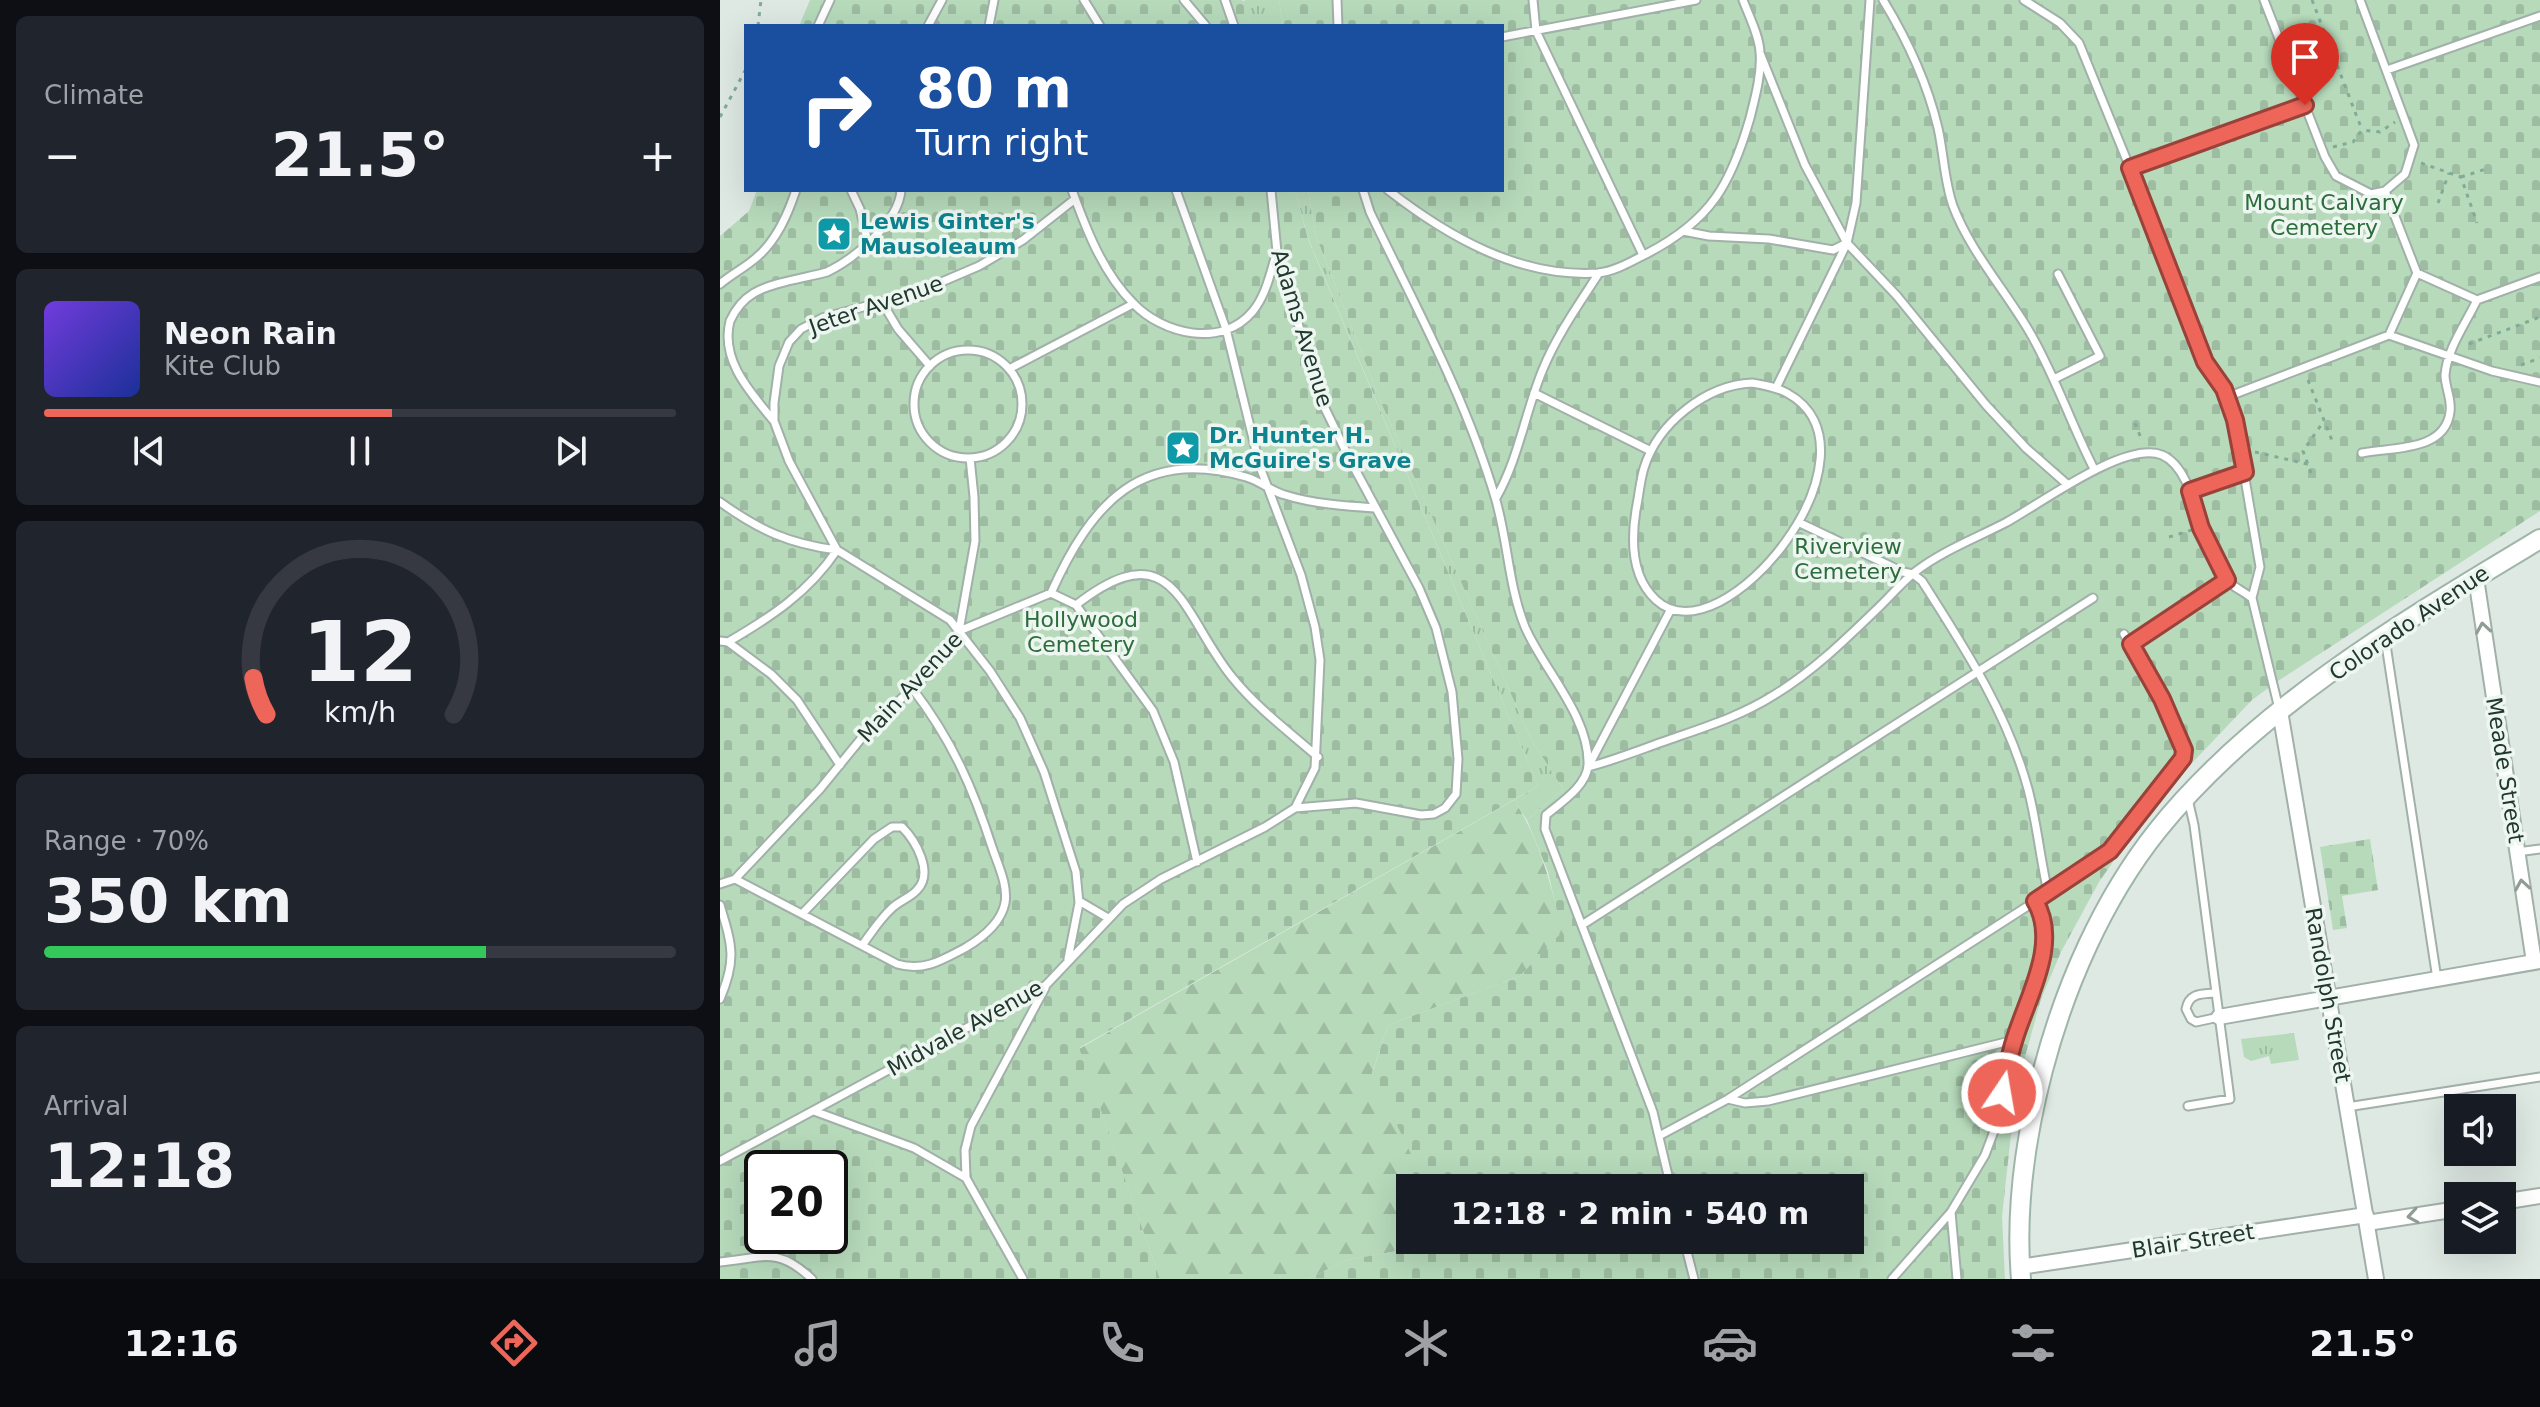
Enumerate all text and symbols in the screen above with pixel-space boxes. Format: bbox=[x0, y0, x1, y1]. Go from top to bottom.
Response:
pin bbox=[2271, 23, 2339, 105]
icon: arrive bbox=[2283, 35, 2327, 79]
text: 80 m bbox=[916, 55, 1072, 120]
icon: right bbox=[784, 56, 888, 160]
text: Climate bbox=[44, 80, 144, 110]
text: 21.5° bbox=[271, 120, 449, 190]
text: Turn right bbox=[916, 122, 1088, 163]
text: − bbox=[44, 130, 81, 181]
text: + bbox=[639, 130, 676, 181]
park label: Mount Calvary Cemetery bbox=[2244, 190, 2404, 240]
place label: Lewis Ginter's Mausoleaum bbox=[860, 209, 1035, 259]
place icon: Lewis Ginter's Mausoleaum bbox=[815, 215, 853, 253]
street label: Adams Avenue bbox=[1266, 246, 1338, 410]
street label: Jeter Avenue bbox=[804, 270, 946, 340]
text: Neon Rain bbox=[164, 316, 337, 351]
text: Kite Club bbox=[164, 351, 281, 381]
place label: Dr. Hunter H. McGuire's Grave bbox=[1209, 423, 1411, 473]
icon: previous bbox=[127, 429, 171, 473]
icon: pause bbox=[338, 429, 382, 473]
icon: next bbox=[549, 429, 593, 473]
place icon: Dr. Hunter H. McGuire's Grave bbox=[1164, 429, 1202, 467]
park label: Riverview Cemetery bbox=[1794, 534, 1902, 584]
street label: Colorado Avenue bbox=[2324, 560, 2494, 686]
text: 12 bbox=[302, 604, 418, 701]
park label: Hollywood Cemetery bbox=[1024, 607, 1138, 657]
one-way arrow bbox=[2475, 621, 2492, 635]
street label: Main Avenue bbox=[853, 627, 967, 747]
street label: Meade Street bbox=[2481, 695, 2529, 845]
text: km/h bbox=[324, 696, 396, 730]
text: Range · 70% bbox=[44, 826, 209, 856]
text: 350 km bbox=[44, 866, 293, 936]
one-way arrow bbox=[2514, 878, 2531, 892]
street label: Randolph Street bbox=[2300, 905, 2356, 1085]
street label: Midvale Avenue bbox=[883, 975, 1047, 1081]
position arrow bbox=[1960, 1051, 2044, 1135]
text: Arrival bbox=[44, 1091, 128, 1121]
map controls bbox=[2444, 1094, 2516, 1254]
button: sound bbox=[2444, 1094, 2516, 1166]
text: 12:18 bbox=[44, 1131, 235, 1201]
speed limit sign: 20 bbox=[744, 1150, 848, 1254]
button: layers bbox=[2444, 1182, 2516, 1254]
text: 12:18 · 2 min · 540 m bbox=[1451, 1196, 1809, 1231]
one-way arrow bbox=[2406, 1207, 2420, 1224]
street label: Blair Street bbox=[2130, 1219, 2256, 1263]
icon: directions bbox=[486, 1315, 542, 1371]
icon: music bbox=[790, 1315, 846, 1371]
icon: phone bbox=[1094, 1315, 1150, 1371]
icon: climate bbox=[1398, 1315, 1454, 1371]
icon: car bbox=[1702, 1315, 1758, 1371]
icon: filters bbox=[2005, 1315, 2061, 1371]
text: 12:16 bbox=[124, 1323, 239, 1364]
text: 21.5° bbox=[2309, 1323, 2416, 1364]

